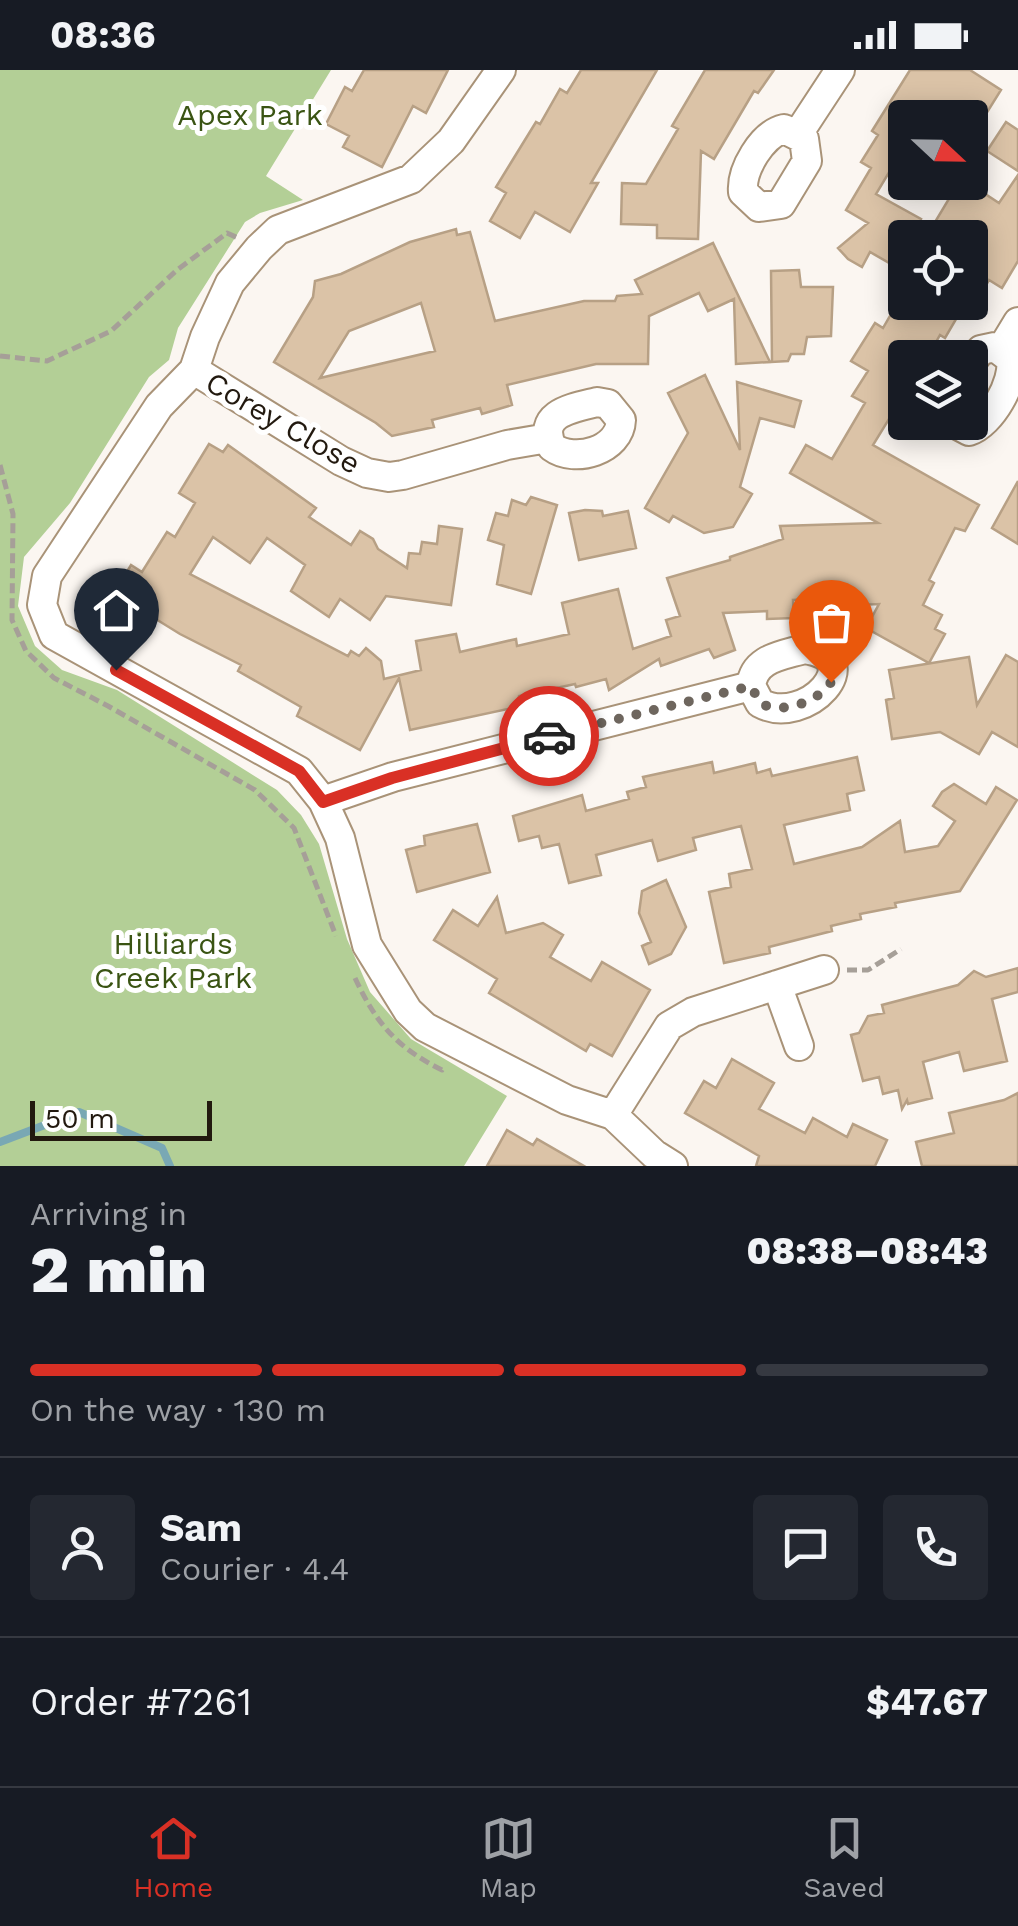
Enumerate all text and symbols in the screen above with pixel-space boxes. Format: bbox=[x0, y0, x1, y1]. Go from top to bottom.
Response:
text: 08:36 bbox=[50, 13, 156, 57]
park label: Apex Park bbox=[177, 97, 323, 132]
north arrow bbox=[888, 100, 988, 200]
map controls bbox=[888, 100, 988, 440]
button: locate bbox=[888, 220, 988, 320]
button: layers bbox=[888, 340, 988, 440]
street label: Corey Close bbox=[200, 364, 367, 481]
pin bbox=[74, 568, 159, 671]
pin bbox=[789, 580, 874, 683]
icon: home bbox=[89, 583, 144, 638]
icon: bag bbox=[804, 595, 859, 650]
courier bbox=[499, 686, 599, 786]
icon: car bbox=[522, 709, 577, 764]
park label: Hilliards Creek Park bbox=[94, 926, 252, 995]
scale bar bbox=[30, 1096, 212, 1140]
text: 50 m bbox=[45, 1102, 115, 1135]
text: Arriving in bbox=[30, 1195, 187, 1233]
text: 08:38–08:43 bbox=[746, 1229, 988, 1273]
text: 2 min bbox=[30, 1232, 207, 1308]
text: On the way · 130 m bbox=[30, 1391, 326, 1429]
button: person bbox=[30, 1495, 135, 1600]
button: chat bbox=[753, 1495, 858, 1600]
button: phone bbox=[883, 1495, 988, 1600]
text: Sam bbox=[160, 1506, 242, 1550]
text: Courier · 4.4 bbox=[160, 1550, 349, 1588]
text: Order #7261 bbox=[30, 1680, 252, 1724]
text: $47.67 bbox=[866, 1680, 988, 1724]
tab: Home bbox=[133, 1811, 213, 1904]
tab: Map bbox=[480, 1811, 537, 1904]
tab: Saved bbox=[803, 1811, 885, 1904]

